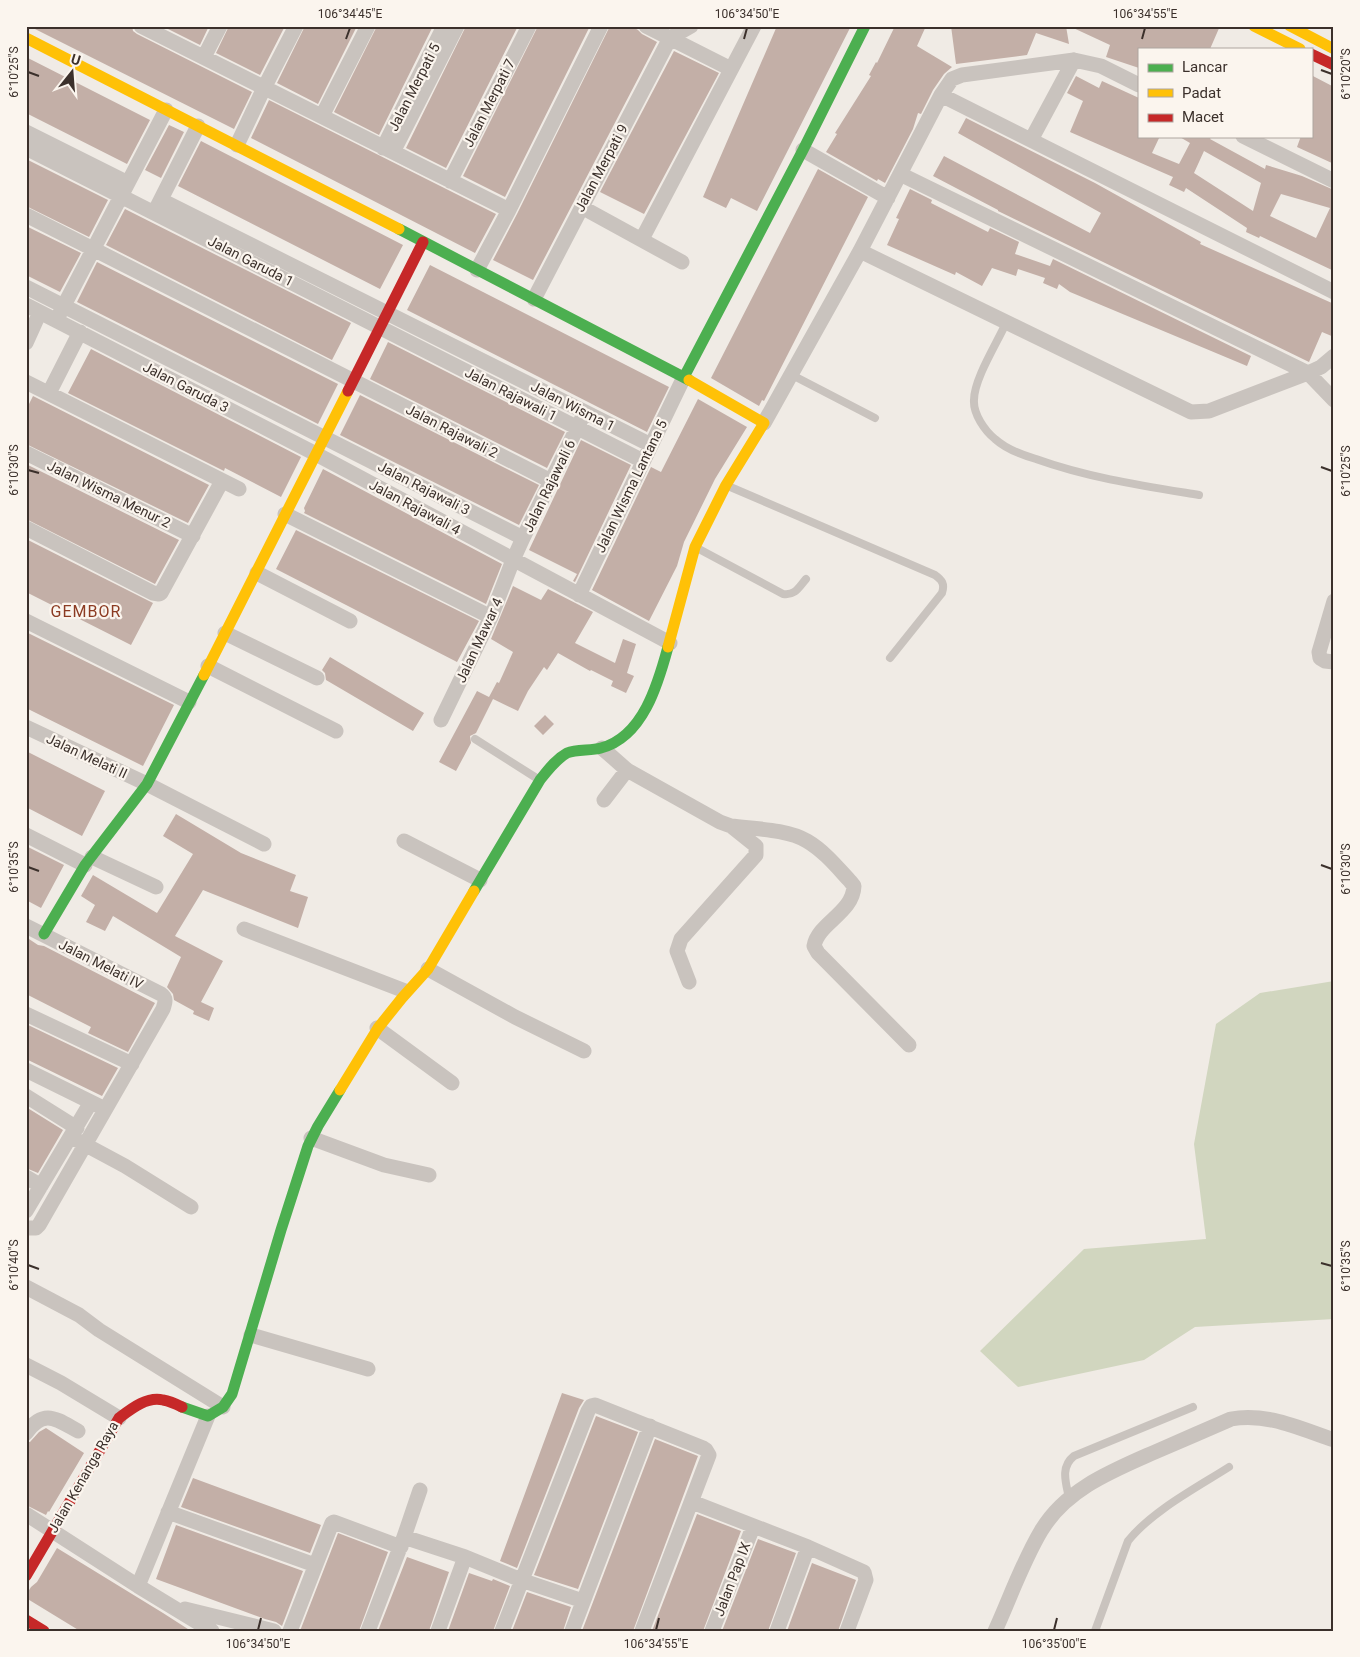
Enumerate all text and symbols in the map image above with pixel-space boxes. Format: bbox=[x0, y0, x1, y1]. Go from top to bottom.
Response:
text: 106°34'45"E bbox=[318, 7, 382, 21]
text: 106°34'50"E bbox=[715, 7, 779, 21]
text: 106°34'55"E bbox=[1113, 7, 1177, 21]
street label: Jalan Merpati 5 bbox=[385, 40, 443, 134]
text: 6°10'25"S bbox=[7, 46, 21, 98]
north arrow bbox=[48, 48, 98, 98]
legend bbox=[1138, 48, 1312, 138]
text: 6°10'20"S bbox=[1339, 48, 1353, 100]
text: U bbox=[69, 51, 83, 69]
street label: Jalan Merpati 7 bbox=[460, 56, 518, 150]
text: Lancar bbox=[1182, 58, 1228, 76]
text: Padat bbox=[1182, 84, 1221, 102]
text: Macet bbox=[1182, 108, 1224, 126]
street label: Jalan Merpati 9 bbox=[571, 122, 631, 214]
street label: Jalan Garuda 1 bbox=[205, 233, 297, 289]
street label: Jalan Garuda 3 bbox=[140, 359, 232, 415]
street label: Jalan Rajawali 1 bbox=[462, 364, 560, 424]
street label: Jalan Wisma 1 bbox=[528, 378, 618, 434]
street label: Jalan Rajawali 2 bbox=[403, 401, 501, 461]
street label: Jalan Wisma Lantana 5 bbox=[592, 417, 670, 555]
street label: Jalan Rajawali 6 bbox=[520, 437, 578, 535]
text: 6°10'30"S bbox=[7, 444, 21, 496]
text: 6°10'25"S bbox=[1339, 445, 1353, 497]
street label: Jalan Wisma Menur 2 bbox=[45, 457, 173, 531]
street label: Jalan Rajawali 3 bbox=[375, 458, 473, 518]
street label: Jalan Rajawali 4 bbox=[367, 476, 463, 538]
street label: Jalan Mawar 4 bbox=[452, 595, 506, 685]
district label: GEMBOR bbox=[51, 602, 121, 621]
street label: Jalan Melati II bbox=[44, 730, 130, 782]
text: 6°10'35"S bbox=[7, 841, 21, 893]
text: 6°10'30"S bbox=[1339, 843, 1353, 895]
street label: Jalan Melati IV bbox=[56, 936, 146, 992]
text: 6°10'40"S bbox=[7, 1239, 21, 1291]
text: 6°10'35"S bbox=[1339, 1240, 1353, 1292]
street label: Jalan Kenanga Raya bbox=[45, 1418, 121, 1536]
street label: Jalan Pap IX bbox=[711, 1540, 754, 1618]
text: 106°34'50"E bbox=[226, 1637, 290, 1651]
text: 106°34'55"E bbox=[624, 1637, 688, 1651]
text: 106°35'00"E bbox=[1022, 1637, 1086, 1651]

